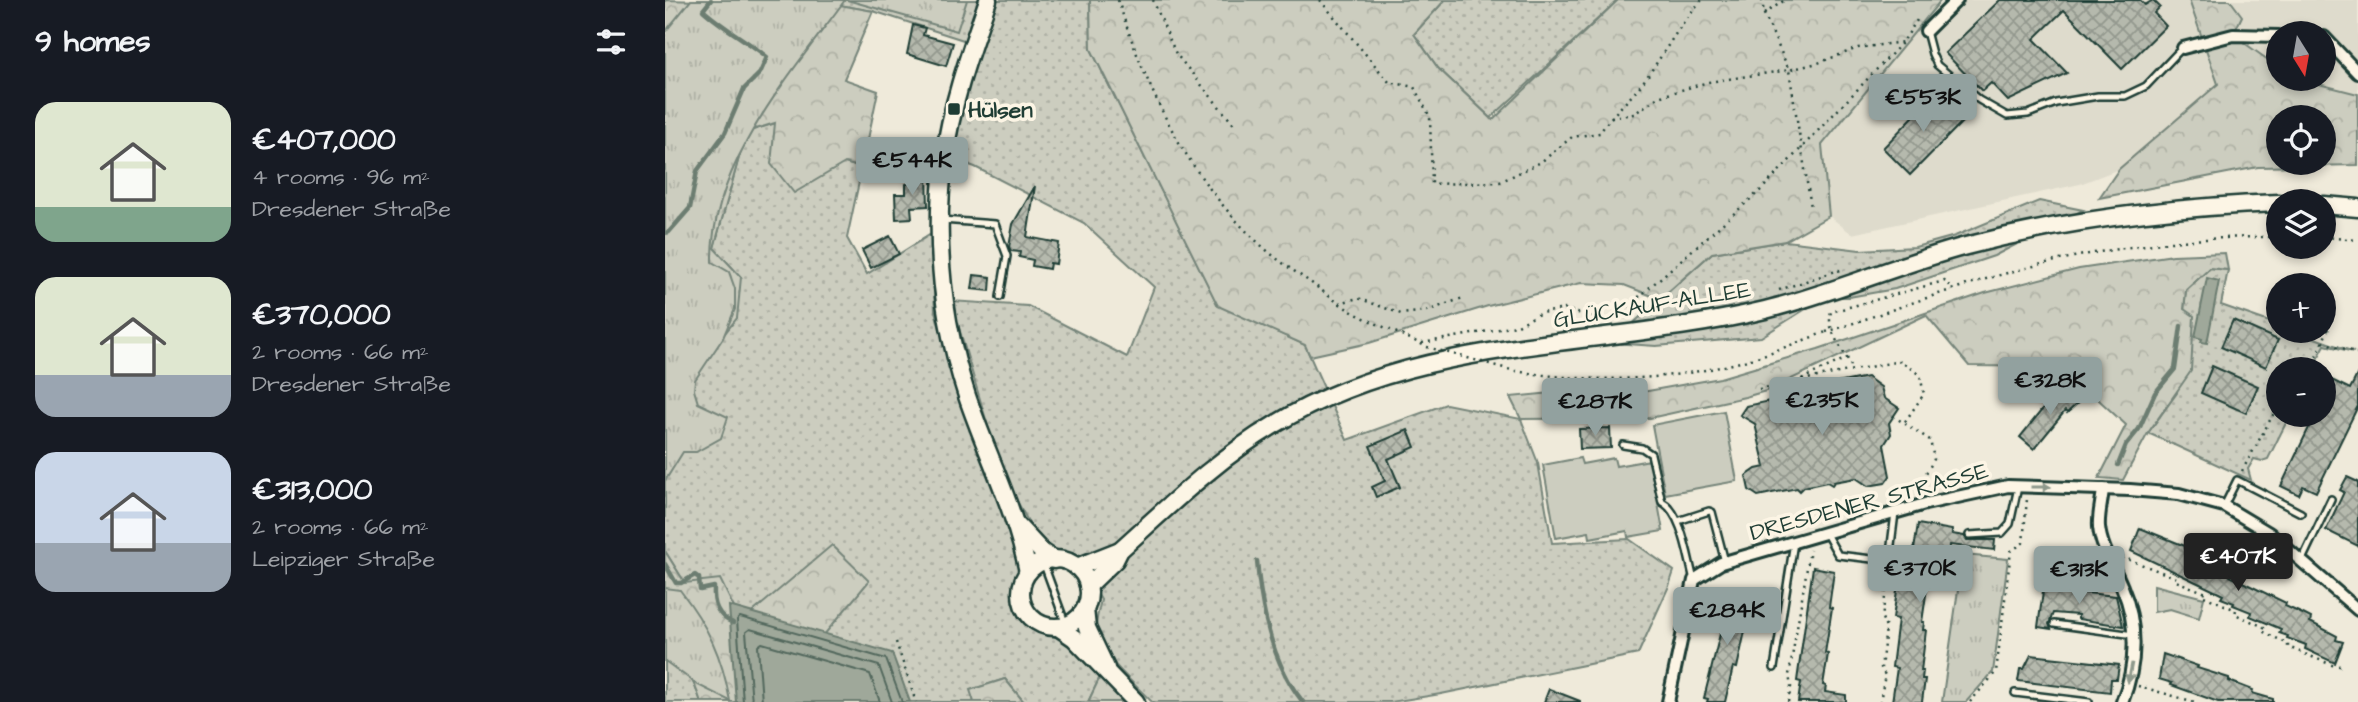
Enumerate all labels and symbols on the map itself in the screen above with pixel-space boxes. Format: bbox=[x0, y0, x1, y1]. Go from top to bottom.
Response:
north arrow bbox=[2266, 21, 2336, 91]
pin: €553K bbox=[1874, 74, 1972, 134]
place label: Hülsen bbox=[968, 94, 1033, 126]
marker: Hülsen bbox=[946, 101, 962, 117]
pin: €544K bbox=[863, 138, 961, 197]
street label: GLÜCKAUF-ALLEE bbox=[1551, 274, 1754, 336]
pin: €328K bbox=[2001, 358, 2099, 417]
pin: €287K bbox=[1546, 378, 1644, 438]
pin: €235K bbox=[1773, 378, 1871, 437]
street label: DRESDENER STRASSE bbox=[1747, 455, 1992, 549]
one-way arrow bbox=[2031, 481, 2053, 493]
pin: €407K bbox=[2189, 534, 2287, 593]
pin: €370K bbox=[1871, 546, 1969, 605]
pin: €313K bbox=[2030, 546, 2128, 606]
pin: €284K bbox=[1678, 588, 1776, 647]
one-way arrow bbox=[2125, 662, 2136, 684]

